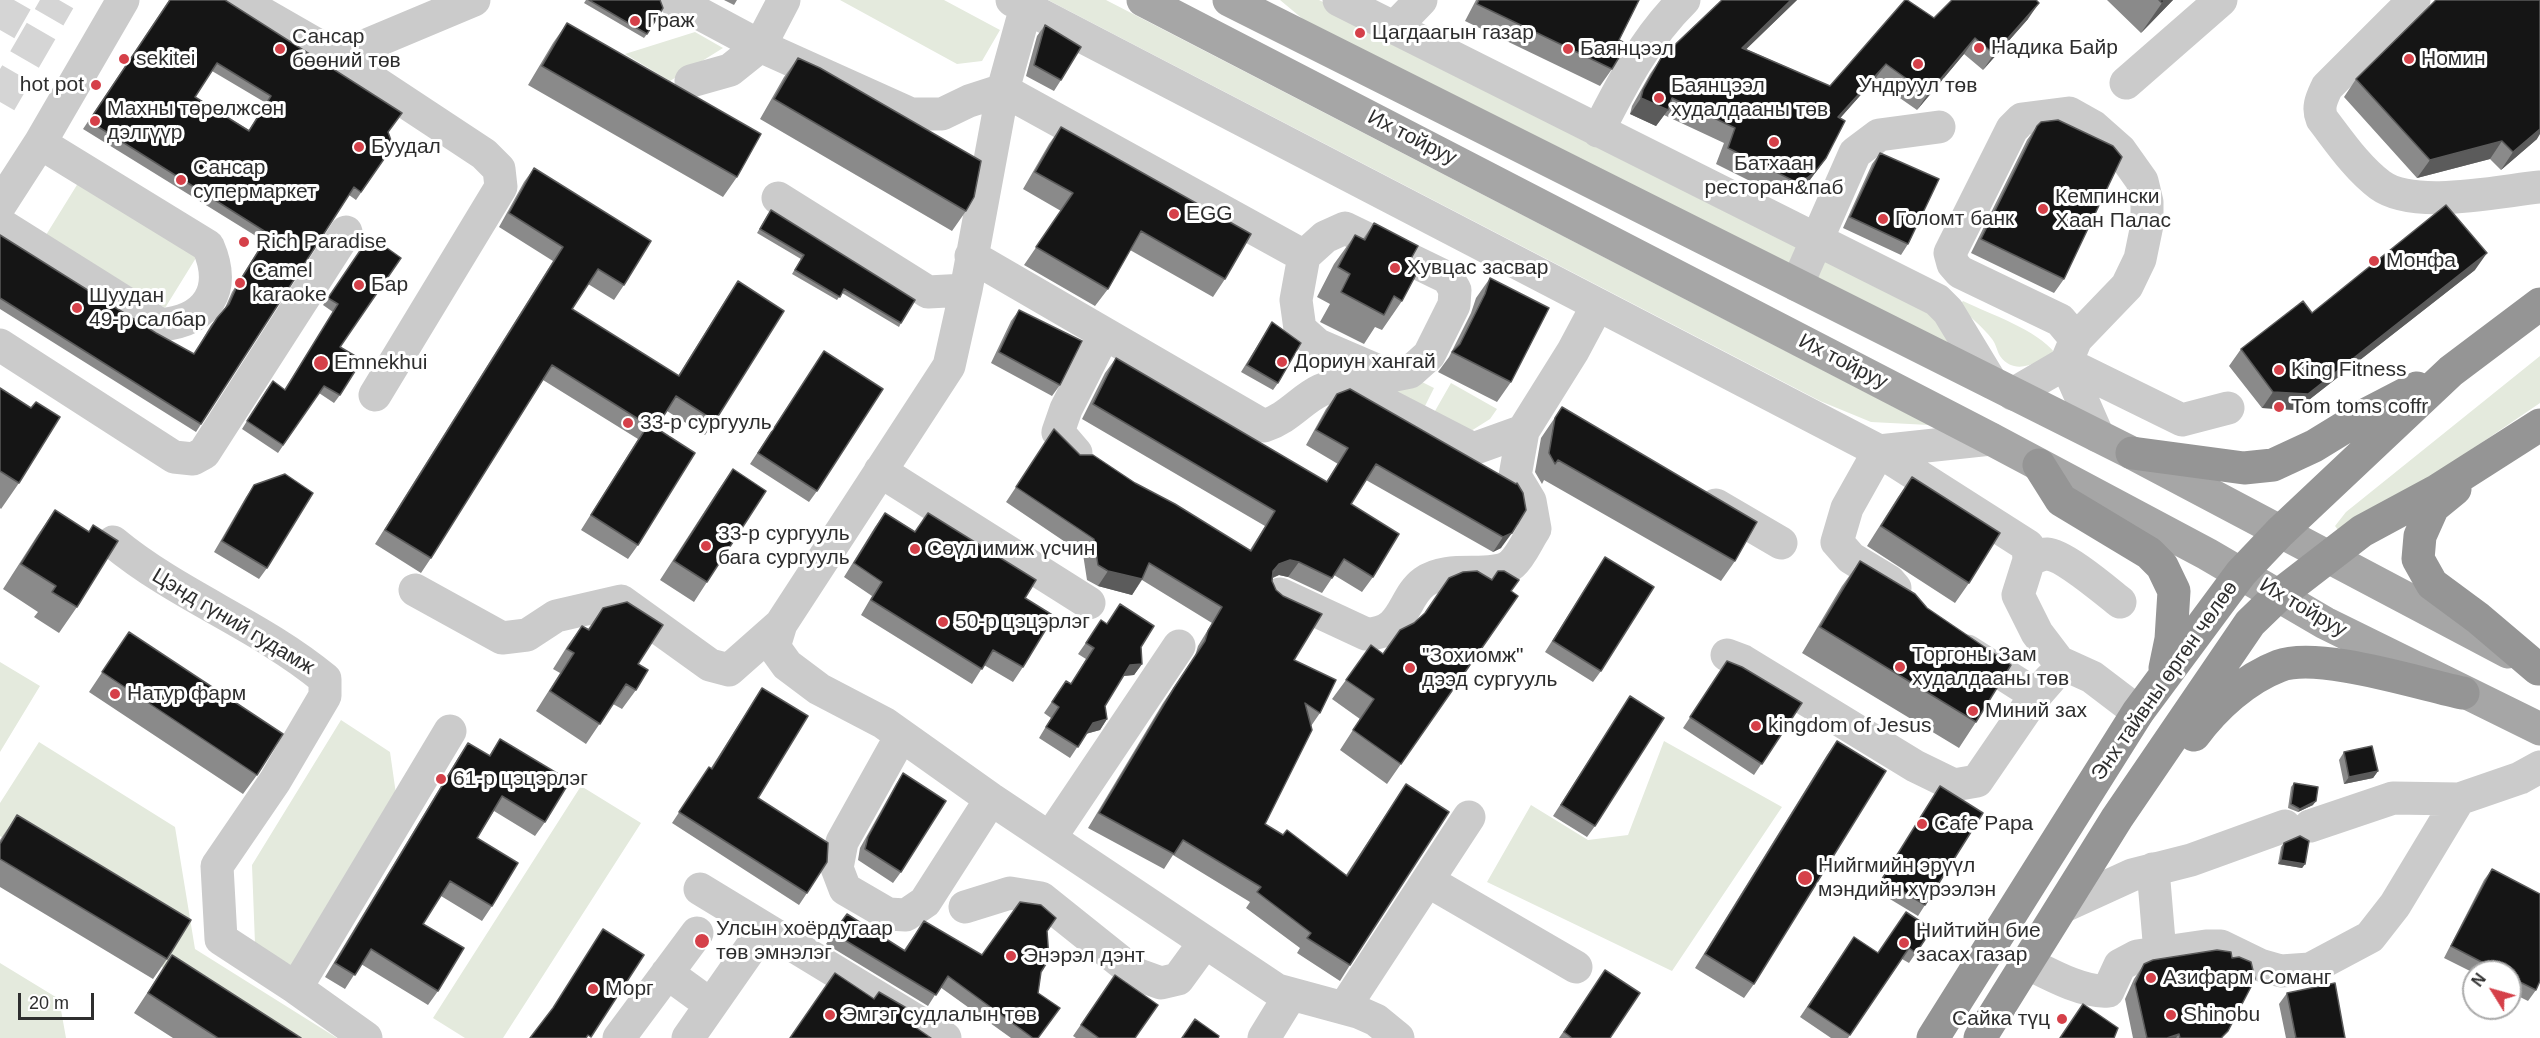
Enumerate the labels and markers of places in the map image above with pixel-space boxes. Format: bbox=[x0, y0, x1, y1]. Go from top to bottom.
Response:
place label: Граж bbox=[647, 8, 695, 34]
marker: Граж bbox=[628, 14, 642, 28]
place label: Цагдаагын газар bbox=[1372, 20, 1534, 46]
place label: Сансар бөөний төв bbox=[292, 24, 401, 74]
marker: Цагдаагын газар bbox=[1353, 26, 1367, 40]
place label: Надика Байр bbox=[1991, 35, 2118, 61]
place label: Баянцээл bbox=[1580, 36, 1674, 62]
marker: Надика Байр bbox=[1972, 41, 1986, 55]
marker: Сансар бөөний төв bbox=[273, 42, 287, 56]
marker: Баянцээл bbox=[1561, 42, 1575, 56]
place label: sekitei bbox=[136, 46, 196, 72]
place label: Номин bbox=[2421, 46, 2486, 72]
marker: sekitei bbox=[117, 52, 131, 66]
marker: Номин bbox=[2402, 52, 2416, 66]
marker: Ундруул төв bbox=[1911, 57, 1925, 71]
place label: hot pot bbox=[20, 72, 84, 98]
place label: Баянцээл худалдааны төв bbox=[1671, 73, 1828, 123]
place label: Ундруул төв bbox=[1859, 73, 1977, 99]
marker: hot pot bbox=[89, 78, 103, 92]
marker: Баянцээл худалдааны төв bbox=[1652, 91, 1666, 105]
place label: Махны төрөлжсөн дэлгүүр bbox=[107, 96, 284, 146]
marker: Махны төрөлжсөн дэлгүүр bbox=[88, 114, 102, 128]
place label: Буудал bbox=[371, 134, 441, 160]
marker: Батхаан ресторан&паб bbox=[1767, 135, 1781, 149]
marker: Буудал bbox=[352, 140, 366, 154]
place label: Батхаан ресторан&паб bbox=[1705, 151, 1843, 201]
place label: Сансар супермаркет bbox=[193, 155, 317, 205]
marker: Сансар супермаркет bbox=[174, 173, 188, 187]
place label: Кемпински Хаан Палас bbox=[2055, 184, 2171, 234]
place label: EGG bbox=[1186, 201, 1233, 227]
marker: Кемпински Хаан Палас bbox=[2036, 202, 2050, 216]
place label: Голомт банк bbox=[1895, 206, 2014, 232]
marker: EGG bbox=[1167, 207, 1181, 221]
marker: Голомт банк bbox=[1876, 212, 1890, 226]
place label: Rich Paradise bbox=[256, 229, 387, 255]
marker: Rich Paradise bbox=[237, 235, 251, 249]
place label: Монфа bbox=[2386, 248, 2456, 274]
marker: Монфа bbox=[2367, 254, 2381, 268]
place label: Хувцас засвар bbox=[1407, 255, 1548, 281]
place label: Camel karaoke bbox=[252, 258, 327, 308]
marker: Хувцас засвар bbox=[1388, 261, 1402, 275]
place label: Бар bbox=[371, 272, 408, 298]
marker: Camel karaoke bbox=[233, 276, 247, 290]
marker: Бар bbox=[352, 278, 366, 292]
place label: Шуудан 49-р салбар bbox=[89, 283, 206, 333]
marker: Шуудан 49-р салбар bbox=[70, 301, 84, 315]
place label: Дориун хангай bbox=[1294, 349, 1436, 375]
place label: Emnekhui bbox=[334, 350, 427, 376]
marker: Emnekhui bbox=[312, 354, 330, 372]
marker: Дориун хангай bbox=[1275, 355, 1289, 369]
place label: King Fitness bbox=[2291, 357, 2407, 383]
marker: King Fitness bbox=[2272, 363, 2286, 377]
place label: Tom toms coffr bbox=[2291, 394, 2428, 420]
marker: Tom toms coffr bbox=[2272, 400, 2286, 414]
place label: 33-р сургууль bbox=[640, 410, 772, 436]
marker: 33-р сургууль bbox=[621, 416, 635, 430]
place label: 33-р сургууль бага сургууль bbox=[718, 521, 850, 571]
place label: Сөүл имиж үсчин bbox=[927, 536, 1095, 562]
marker: 33-р сургууль бага сургууль bbox=[699, 539, 713, 553]
marker: Сөүл имиж үсчин bbox=[908, 542, 922, 556]
place label: 50-р цэцэрлэг bbox=[955, 609, 1090, 635]
marker: 50-р цэцэрлэг bbox=[936, 615, 950, 629]
place label: Торгоны Зам худалдааны төв bbox=[1912, 642, 2069, 692]
place label: "Зохиомж" дээд сургууль bbox=[1422, 643, 1557, 693]
marker: Торгоны Зам худалдааны төв bbox=[1893, 660, 1907, 674]
marker: "Зохиомж" дээд сургууль bbox=[1403, 661, 1417, 675]
place label: Натур фарм bbox=[127, 681, 246, 707]
marker: Натур фарм bbox=[108, 687, 122, 701]
place label: Миний зах bbox=[1985, 698, 2087, 724]
marker: Миний зах bbox=[1966, 704, 1980, 718]
place label: kingdom of Jesus bbox=[1768, 713, 1931, 739]
marker: kingdom of Jesus bbox=[1749, 719, 1763, 733]
place label: 61-р цэцэрлэг bbox=[453, 766, 588, 792]
marker: 61-р цэцэрлэг bbox=[434, 772, 448, 786]
place label: Cafe Papa bbox=[1934, 811, 2033, 837]
marker: Cafe Papa bbox=[1915, 817, 1929, 831]
place label: Нийгмийн эрүүл мэндийн хүрээлэн bbox=[1818, 853, 1996, 903]
marker: Нийгмийн эрүүл мэндийн хүрээлэн bbox=[1796, 869, 1814, 887]
place label: Улсын хоёрдугаар төв эмнэлэг bbox=[716, 916, 893, 966]
place label: Нийтийн бие засах газар bbox=[1916, 918, 2041, 968]
marker: Улсын хоёрдугаар төв эмнэлэг bbox=[693, 932, 711, 950]
marker: Нийтийн бие засах газар bbox=[1897, 936, 1911, 950]
place label: Энэрэл дэнт bbox=[1023, 943, 1145, 969]
marker: Энэрэл дэнт bbox=[1004, 949, 1018, 963]
place label: Азифарм Соманг bbox=[2163, 965, 2331, 991]
marker: Азифарм Соманг bbox=[2144, 971, 2158, 985]
place label: Морг bbox=[605, 976, 654, 1002]
marker: Морг bbox=[586, 982, 600, 996]
place label: Эмгэг судлалын төв bbox=[842, 1002, 1037, 1028]
place label: Shinobu bbox=[2183, 1002, 2260, 1028]
place label: Сайка түц bbox=[1952, 1006, 2050, 1032]
marker: Эмгэг судлалын төв bbox=[823, 1008, 837, 1022]
marker: Shinobu bbox=[2164, 1008, 2178, 1022]
marker: Сайка түц bbox=[2055, 1012, 2069, 1026]

